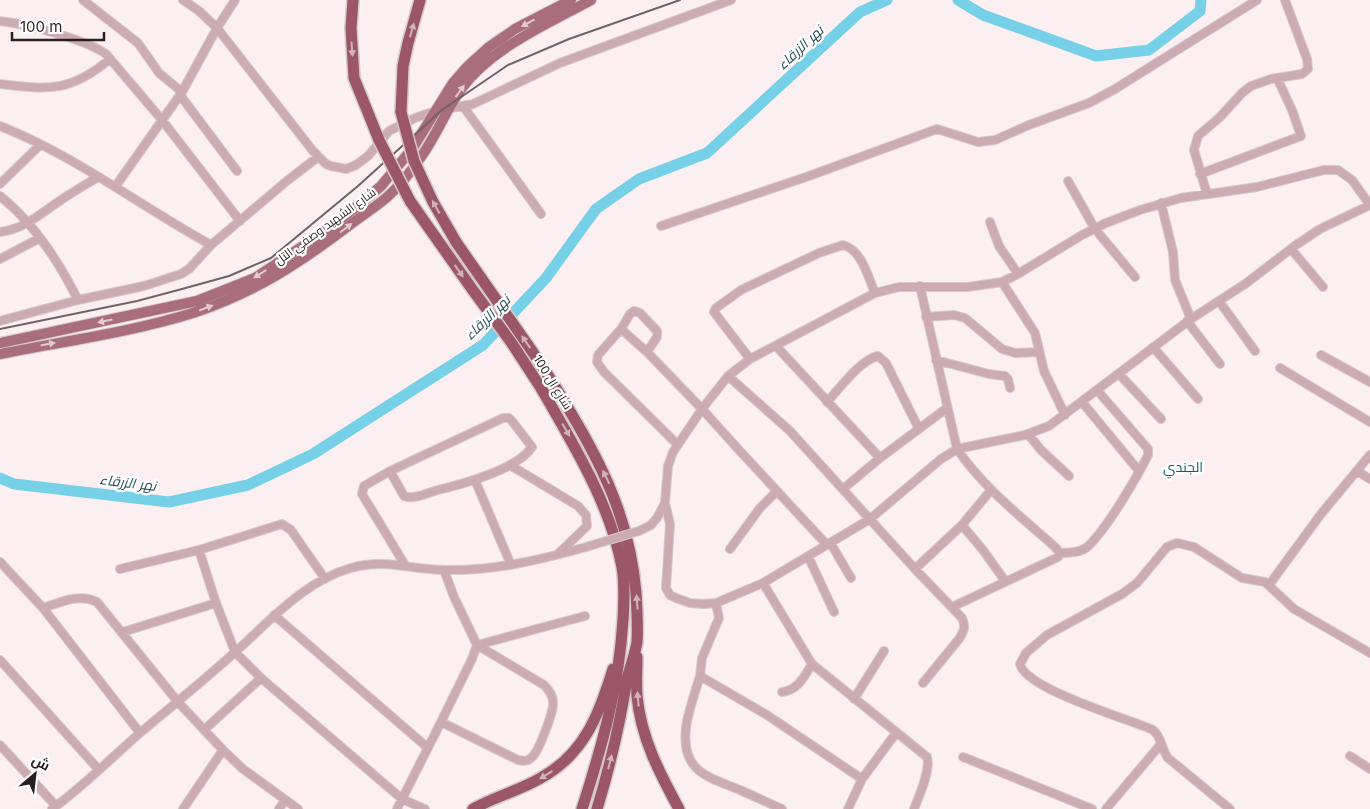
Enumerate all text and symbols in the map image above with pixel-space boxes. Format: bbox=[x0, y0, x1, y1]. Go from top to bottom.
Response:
scale bar bbox=[12, 10, 105, 42]
text: 100 m bbox=[20, 17, 62, 36]
one-way arrow bbox=[520, 19, 535, 27]
water label: نهر الزرقاء bbox=[773, 21, 828, 73]
one-way arrow bbox=[408, 22, 416, 37]
one-way arrow bbox=[348, 41, 356, 57]
one-way arrow bbox=[455, 84, 465, 98]
street label: شارع الشهيد وصفي التل bbox=[272, 184, 380, 270]
one-way arrow bbox=[431, 201, 440, 214]
one-way arrow bbox=[339, 222, 352, 233]
one-way arrow bbox=[454, 264, 464, 278]
one-way arrow bbox=[253, 270, 267, 279]
water label: نهر الزرقاء bbox=[461, 290, 515, 344]
one-way arrow bbox=[199, 304, 214, 312]
one-way arrow bbox=[98, 317, 113, 325]
one-way arrow bbox=[521, 336, 531, 349]
one-way arrow bbox=[40, 340, 56, 348]
street label: شارع ال 100 bbox=[530, 352, 576, 413]
one-way arrow bbox=[561, 424, 570, 437]
district label: الجندي bbox=[1163, 458, 1203, 479]
water label: نهر الزرقاء bbox=[99, 470, 159, 495]
one-way arrow bbox=[602, 470, 610, 484]
one-way arrow bbox=[632, 594, 640, 610]
one-way arrow bbox=[634, 690, 642, 706]
north arrow bbox=[10, 749, 60, 799]
text: ش bbox=[29, 750, 53, 775]
one-way arrow bbox=[606, 754, 614, 769]
one-way arrow bbox=[539, 771, 552, 780]

